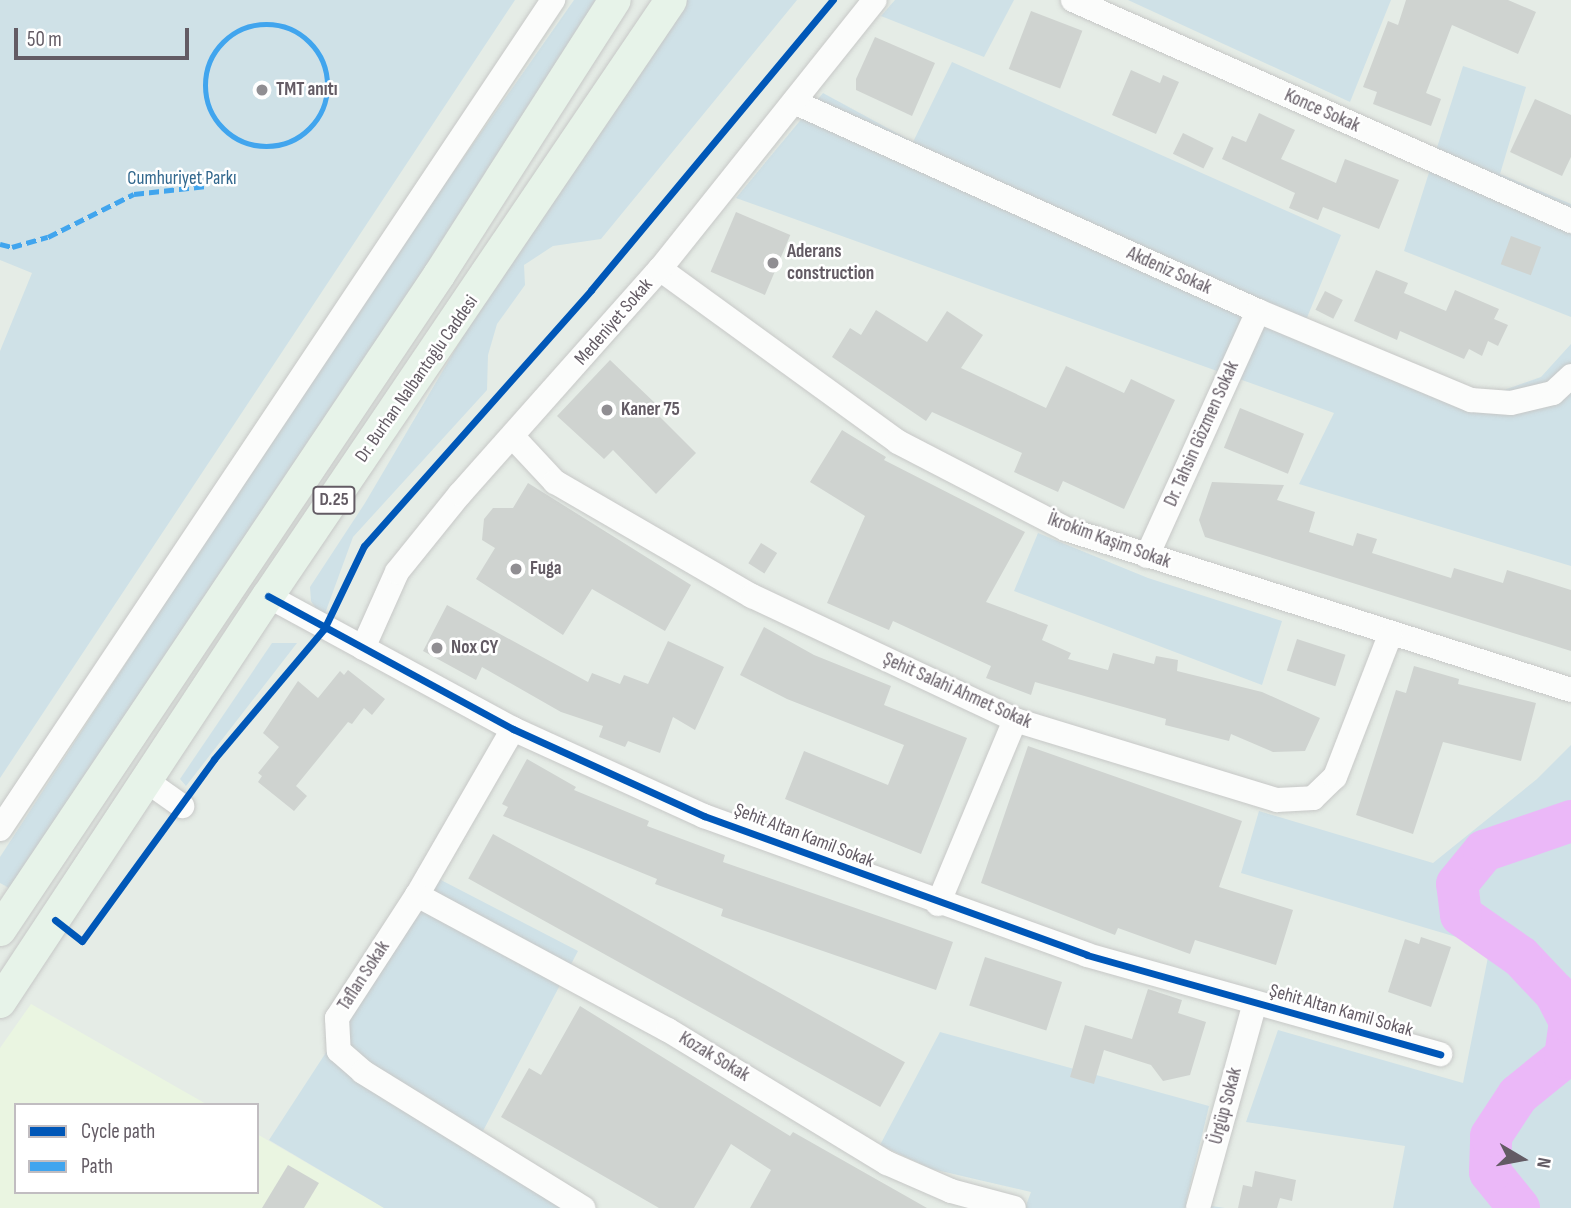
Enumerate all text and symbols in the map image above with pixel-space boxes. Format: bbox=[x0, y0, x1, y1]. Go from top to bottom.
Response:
scale bar bbox=[18, 14, 192, 58]
text: 50 m bbox=[27, 27, 62, 52]
place label: TMT anıtı bbox=[276, 79, 338, 101]
marker: TMT anıtı bbox=[254, 82, 270, 98]
street label: Konce Sokak bbox=[1281, 84, 1363, 138]
park label: Cumhuriyet Parkı bbox=[127, 168, 237, 190]
place label: Aderans construction bbox=[787, 241, 874, 285]
street label: Akdeniz Sokak bbox=[1123, 242, 1215, 300]
marker: Aderans construction bbox=[765, 255, 781, 271]
street label: Medeniyet Sokak bbox=[570, 274, 658, 370]
street label: Dr. Burhan Nalbantoğlu Caddesi bbox=[351, 291, 483, 467]
street label: Dr. Tahsin Gözmen Sokak bbox=[1160, 358, 1244, 510]
place label: Kaner 75 bbox=[621, 399, 680, 421]
marker: Kaner 75 bbox=[599, 402, 615, 418]
road number: D.25 bbox=[311, 486, 357, 514]
street label: İkrokim Kaşim Sokak bbox=[1044, 508, 1174, 574]
place label: Fuga bbox=[530, 558, 562, 580]
marker: Fuga bbox=[508, 561, 524, 577]
place label: Nox CY bbox=[451, 637, 498, 659]
marker: Nox CY bbox=[429, 640, 445, 656]
street label: Şehit Salahi Ahmet Sokak bbox=[879, 648, 1035, 734]
street label: Şehit Altan Kamil Sokak bbox=[731, 799, 877, 873]
street label: Taflan Sokak bbox=[333, 937, 395, 1015]
street label: Şehit Altan Kamil Sokak bbox=[1267, 980, 1415, 1042]
street label: Kozak Sokak bbox=[675, 1027, 753, 1087]
street label: Ürgüp Sokak bbox=[1205, 1065, 1247, 1147]
legend bbox=[14, 1103, 259, 1194]
text: Cycle path bbox=[81, 1119, 155, 1144]
north arrow bbox=[1487, 1124, 1557, 1194]
text: Path bbox=[81, 1154, 113, 1179]
text: N bbox=[1531, 1156, 1555, 1170]

